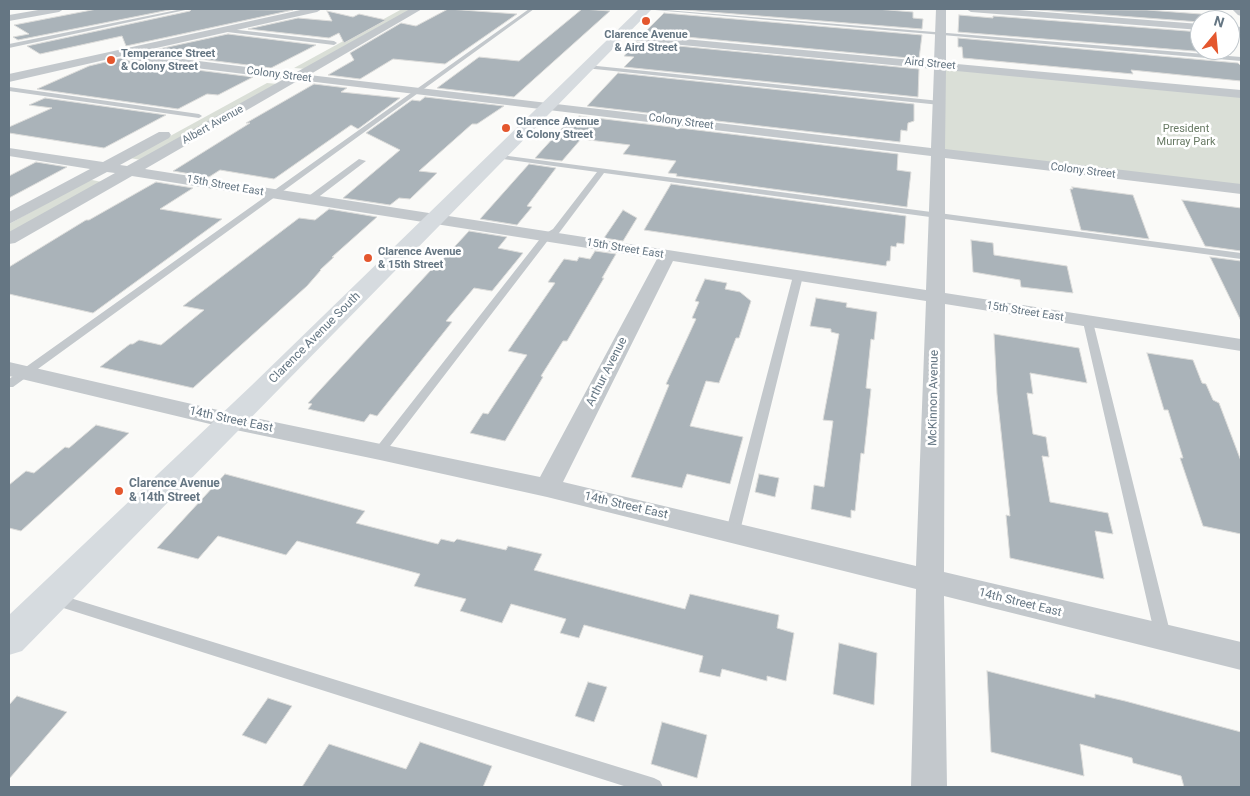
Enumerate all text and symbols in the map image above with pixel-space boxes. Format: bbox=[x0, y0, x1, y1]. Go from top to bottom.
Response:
north arrow bbox=[1190, 10, 1240, 60]
text: N bbox=[1212, 13, 1226, 31]
marker: Clarence Avenue & Aird Street bbox=[640, 15, 652, 27]
place label: Clarence Avenue & Aird Street bbox=[604, 28, 688, 54]
place label: Temperance Street & Colony Street bbox=[121, 47, 215, 73]
marker: Temperance Street & Colony Street bbox=[105, 54, 117, 66]
street label: Aird Street bbox=[904, 55, 956, 73]
street label: Colony Street bbox=[246, 64, 312, 86]
street label: Albert Avenue bbox=[180, 103, 246, 147]
street label: Colony Street bbox=[648, 111, 714, 133]
place label: Clarence Avenue & Colony Street bbox=[516, 115, 599, 141]
marker: Clarence Avenue & Colony Street bbox=[500, 122, 512, 134]
park label: President Murray Park bbox=[1157, 122, 1215, 148]
street label: Colony Street bbox=[1050, 160, 1116, 182]
street label: 15th Street East bbox=[185, 173, 265, 199]
street label: 15th Street East bbox=[585, 236, 665, 262]
place label: Clarence Avenue & 15th Street bbox=[378, 245, 461, 271]
marker: Clarence Avenue & 15th Street bbox=[362, 252, 374, 264]
street label: Clarence Avenue South bbox=[266, 289, 364, 387]
street label: 15th Street East bbox=[985, 299, 1065, 325]
street label: Arthur Avenue bbox=[583, 335, 631, 409]
street label: McKinnon Avenue bbox=[926, 350, 942, 446]
street label: 14th Street East bbox=[188, 404, 274, 436]
place label: Clarence Avenue & 14th Street bbox=[129, 477, 220, 505]
marker: Clarence Avenue & 14th Street bbox=[113, 485, 125, 497]
street label: 14th Street East bbox=[583, 489, 669, 523]
street label: 14th Street East bbox=[977, 586, 1063, 620]

